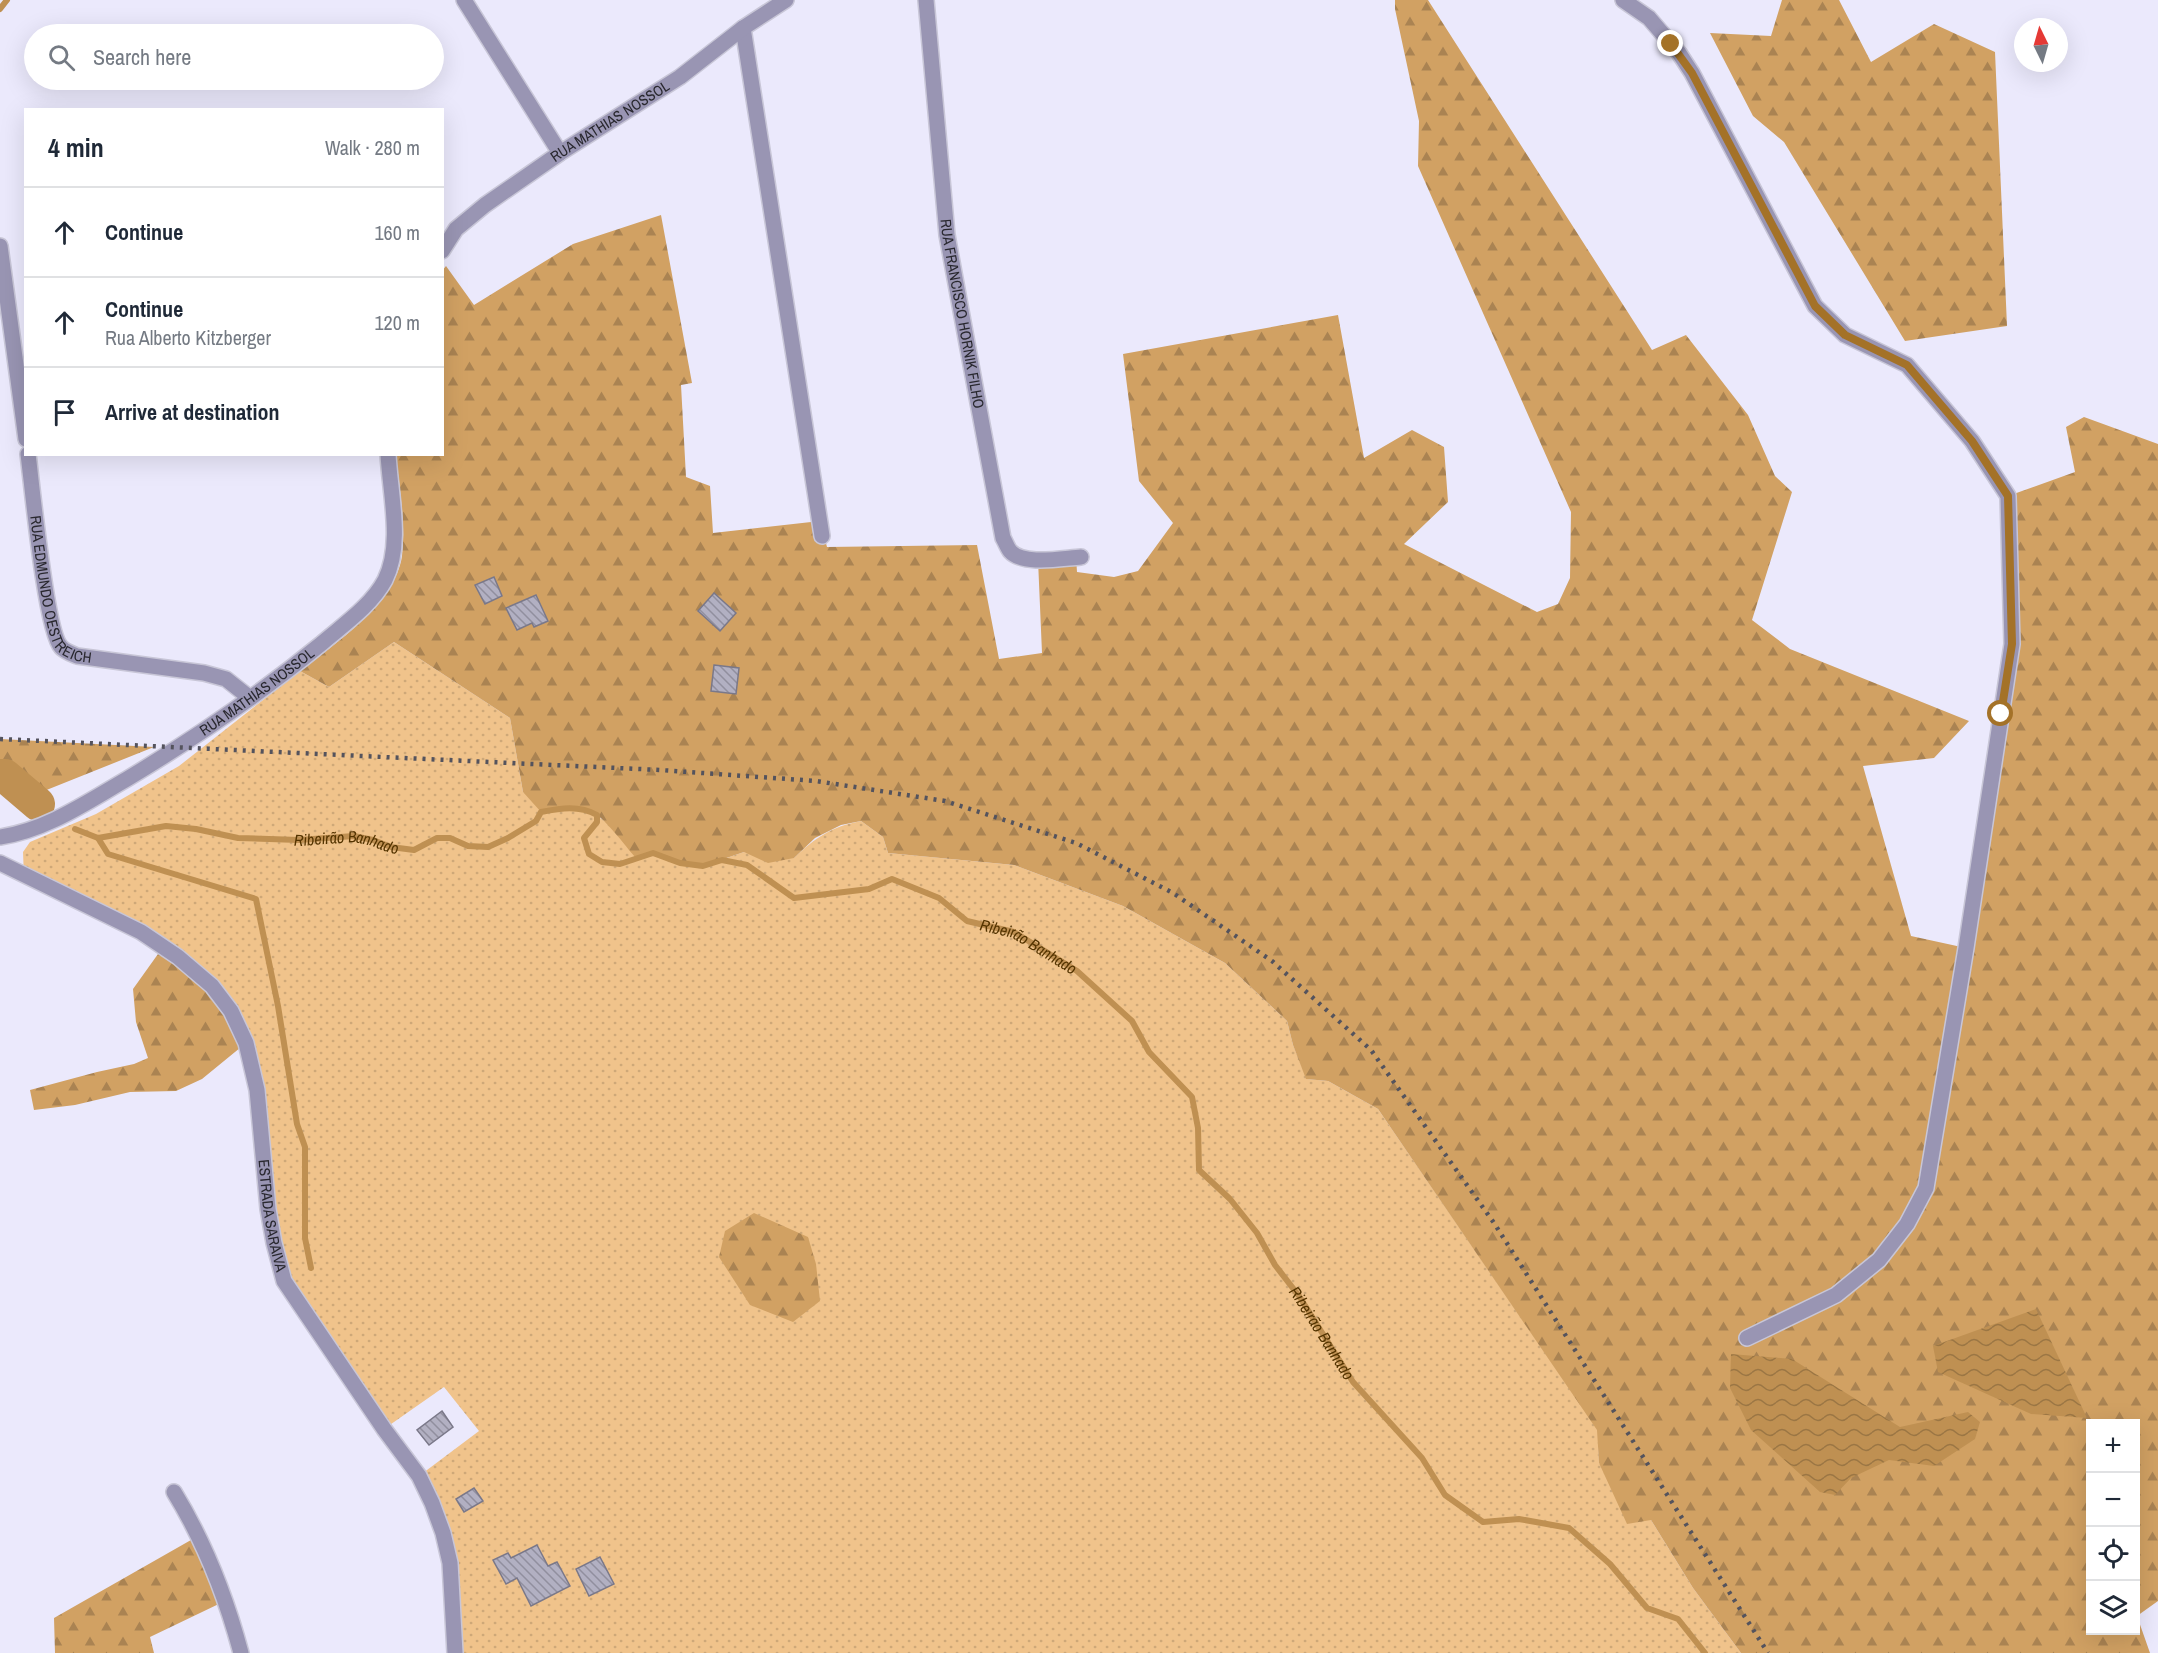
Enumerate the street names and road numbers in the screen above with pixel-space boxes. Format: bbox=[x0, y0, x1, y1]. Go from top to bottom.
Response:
street label: RUA MATHIAS NOSSOL bbox=[546, 75, 673, 167]
street label: RUA FRANCISCO HORNIK FILHO bbox=[936, 218, 990, 410]
street label: RUA EDMUNDO OESTREICH bbox=[25, 514, 93, 668]
street label: RUA MATHIAS NOSSOL bbox=[195, 643, 318, 740]
street label: ESTRADA SARAIVA bbox=[253, 1159, 292, 1275]

